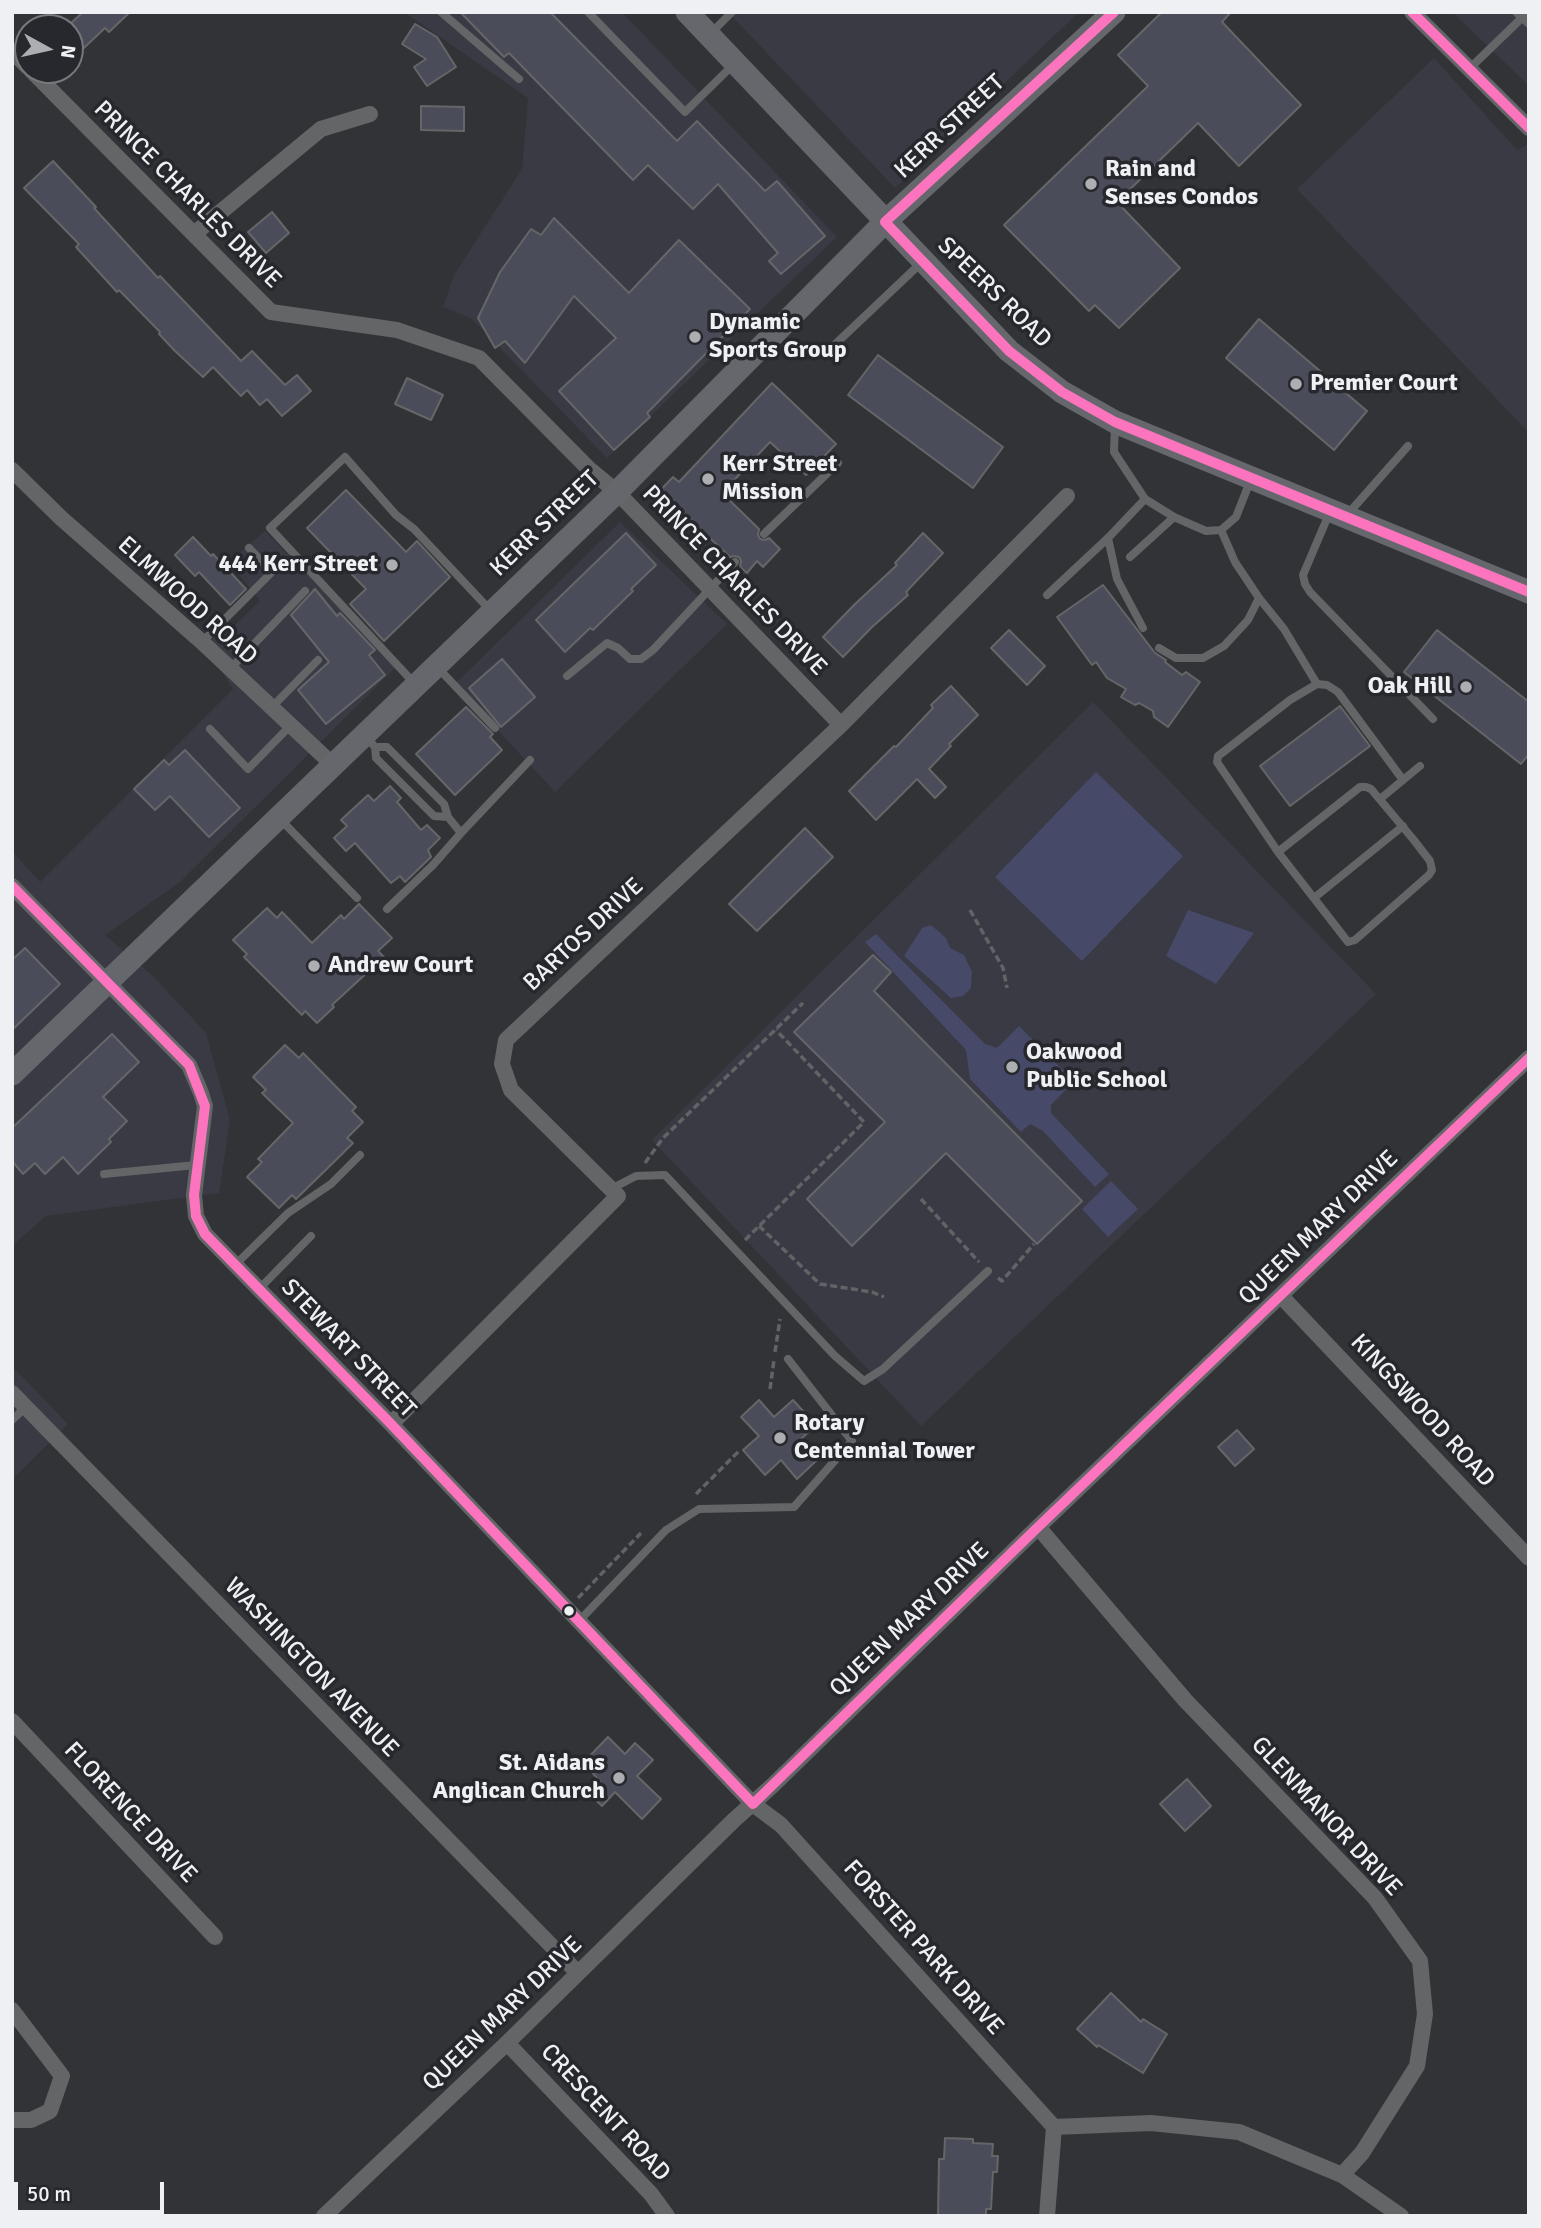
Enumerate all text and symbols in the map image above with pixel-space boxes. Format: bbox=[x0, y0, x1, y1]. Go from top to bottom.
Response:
north arrow bbox=[14, 14, 84, 84]
text: N bbox=[55, 43, 81, 60]
street label: KERR STREET bbox=[889, 69, 1011, 185]
street label: PRINCE CHARLES DRIVE bbox=[87, 95, 287, 295]
place label: Rain and Senses Condos bbox=[1105, 156, 1258, 212]
marker: Rain and Senses Condos bbox=[1083, 176, 1099, 192]
street label: SPEERS ROAD bbox=[931, 232, 1057, 354]
place label: Dynamic Sports Group bbox=[709, 309, 847, 365]
marker: Dynamic Sports Group bbox=[687, 329, 703, 345]
place label: Premier Court bbox=[1310, 370, 1458, 398]
marker: Premier Court bbox=[1288, 376, 1304, 392]
place label: Kerr Street Mission bbox=[722, 451, 837, 507]
street label: KERR STREET bbox=[485, 465, 605, 583]
marker: Kerr Street Mission bbox=[700, 471, 716, 487]
street label: PRINCE CHARLES DRIVE bbox=[636, 480, 832, 682]
street label: ELMWOOD ROAD bbox=[111, 531, 263, 671]
place label: 444 Kerr Street bbox=[219, 551, 378, 579]
marker: 444 Kerr Street bbox=[384, 557, 400, 573]
place label: Oak Hill bbox=[1368, 673, 1452, 701]
marker: Oak Hill bbox=[1458, 679, 1474, 695]
street label: BARTOS DRIVE bbox=[518, 872, 650, 998]
place label: Andrew Court bbox=[328, 952, 473, 980]
marker: Andrew Court bbox=[306, 958, 322, 974]
place label: Oakwood Public School bbox=[1026, 1039, 1167, 1095]
marker: Oakwood Public School bbox=[1004, 1059, 1020, 1075]
street label: QUEEN MARY DRIVE bbox=[1233, 1145, 1405, 1311]
street label: STEWART STREET bbox=[275, 1274, 421, 1424]
street label: KINGSWOOD ROAD bbox=[1344, 1329, 1500, 1493]
place label: Rotary Centennial Tower bbox=[794, 1410, 975, 1466]
marker: Rotary Centennial Tower bbox=[772, 1430, 788, 1446]
street label: QUEEN MARY DRIVE bbox=[824, 1537, 996, 1703]
street label: WASHINGTON AVENUE bbox=[218, 1572, 404, 1764]
unlabelled marker bbox=[562, 1604, 576, 1618]
street label: GLENMANOR DRIVE bbox=[1245, 1731, 1407, 1903]
street label: FLORENCE DRIVE bbox=[57, 1737, 203, 1889]
place label: St. Aidans Anglican Church bbox=[433, 1750, 605, 1806]
marker: St. Aidans Anglican Church bbox=[611, 1770, 627, 1786]
street label: FORSTER PARK DRIVE bbox=[837, 1855, 1009, 2041]
street label: QUEEN MARY DRIVE bbox=[417, 1931, 589, 2097]
street label: CRESCENT ROAD bbox=[534, 2038, 676, 2188]
scale bar bbox=[18, 2168, 168, 2212]
text: 50 m bbox=[27, 2181, 71, 2207]

